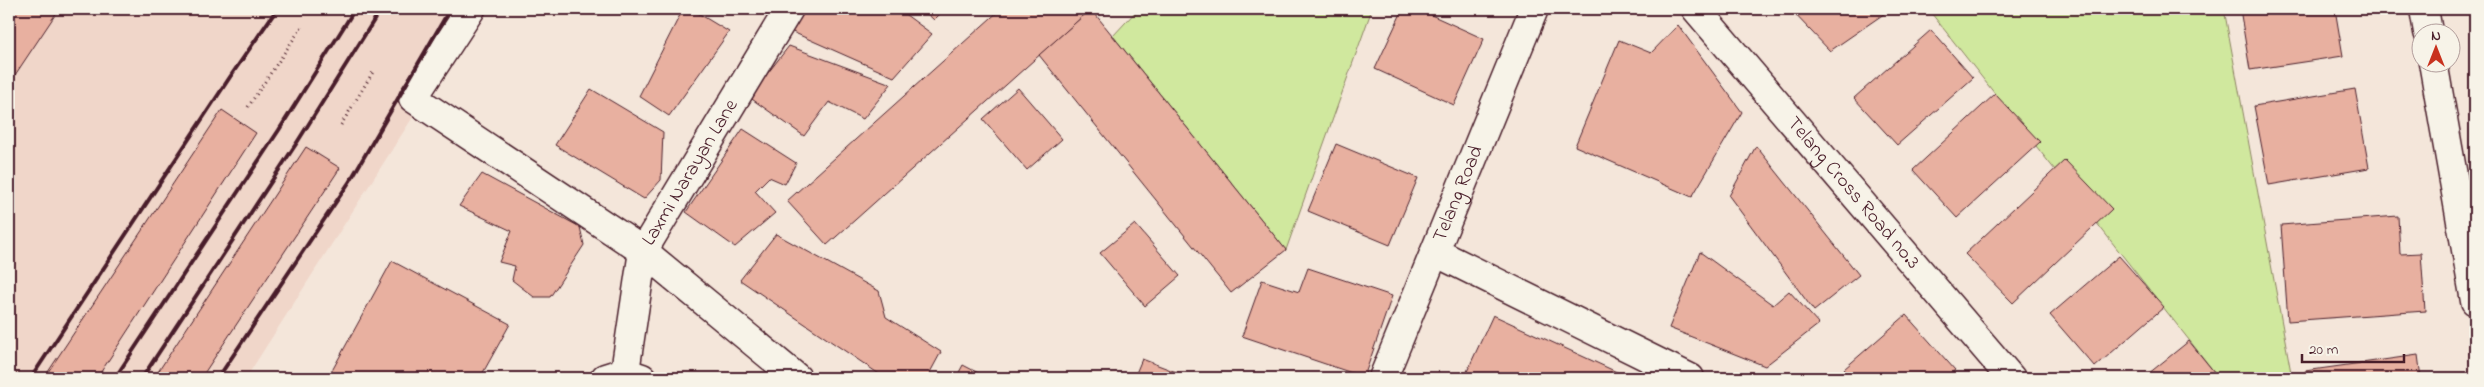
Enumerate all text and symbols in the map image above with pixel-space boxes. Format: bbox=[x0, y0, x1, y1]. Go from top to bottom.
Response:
north arrow bbox=[2412, 22, 2462, 72]
text: N bbox=[2431, 26, 2441, 47]
street label: Laxmi Narayan Lane bbox=[635, 94, 746, 251]
street label: Telang Cross Road no.3 bbox=[1780, 110, 1927, 276]
street label: Telang Road bbox=[1426, 141, 1491, 247]
scale bar bbox=[2302, 332, 2404, 364]
text: 20 m bbox=[2309, 339, 2339, 361]

